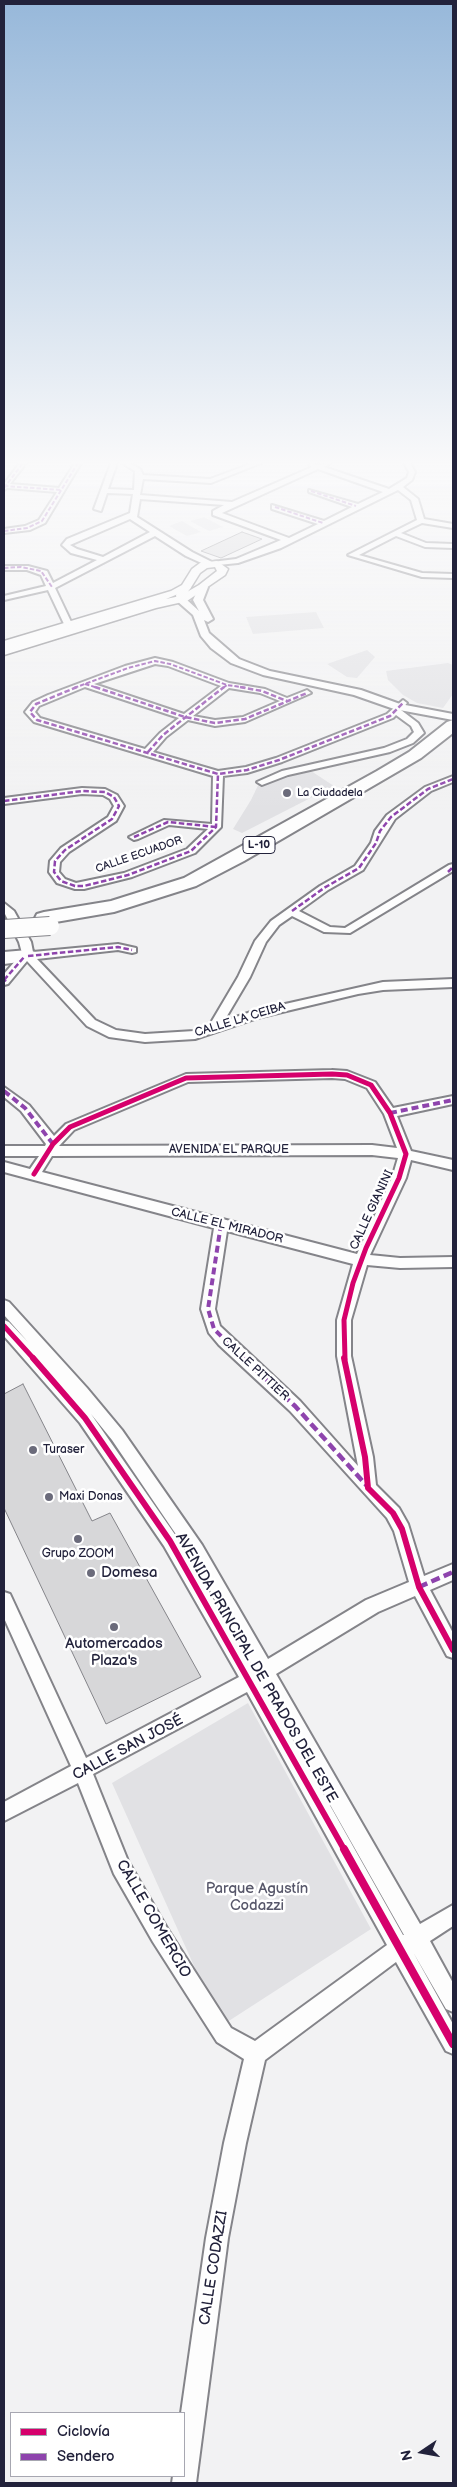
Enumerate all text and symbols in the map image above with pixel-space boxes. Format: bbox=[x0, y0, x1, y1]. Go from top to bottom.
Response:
place label: La Ciudadela bbox=[297, 786, 363, 800]
marker: La Ciudadela bbox=[281, 787, 293, 799]
street label: CALLE ECUADOR bbox=[94, 834, 184, 876]
road number: L-10 bbox=[243, 836, 275, 854]
street label: CALLE LA CEIBA bbox=[193, 999, 287, 1041]
street label: AVENIDA EL PARQUE bbox=[169, 1143, 289, 1157]
street label: CALLE GIANINI bbox=[347, 1168, 397, 1252]
street label: CALLE EL MIRADOR bbox=[169, 1205, 285, 1247]
street label: CALLE PITTIER bbox=[218, 1334, 292, 1404]
place label: Turaser bbox=[43, 1443, 84, 1457]
marker: Turaser bbox=[27, 1444, 39, 1456]
place label: Maxi Donas bbox=[59, 1490, 123, 1504]
marker: Maxi Donas bbox=[43, 1491, 55, 1503]
street label: AVENIDA PRINCIPAL DE PRADOS DEL ESTE bbox=[171, 1530, 341, 1806]
marker: Grupo ZOOM bbox=[72, 1533, 84, 1545]
place label: Grupo ZOOM bbox=[42, 1547, 114, 1561]
place label: Domesa bbox=[101, 1564, 157, 1582]
marker: Domesa bbox=[85, 1567, 97, 1579]
marker: Automercados Plaza's bbox=[108, 1621, 120, 1633]
place label: Automercados Plaza's bbox=[65, 1635, 163, 1670]
street label: CALLE SAN JOSÉ bbox=[70, 1711, 186, 1785]
street label: CALLE COMERCIO bbox=[112, 1857, 194, 1981]
park label: Parque Agustín Codazzi bbox=[206, 1880, 308, 1915]
street label: CALLE CODAZZI bbox=[196, 2209, 232, 2327]
legend bbox=[10, 2412, 185, 2477]
text: Ciclovía bbox=[57, 2422, 110, 2441]
north arrow bbox=[397, 2427, 447, 2477]
text: Sendero bbox=[57, 2447, 115, 2466]
text: N bbox=[397, 2448, 416, 2462]

